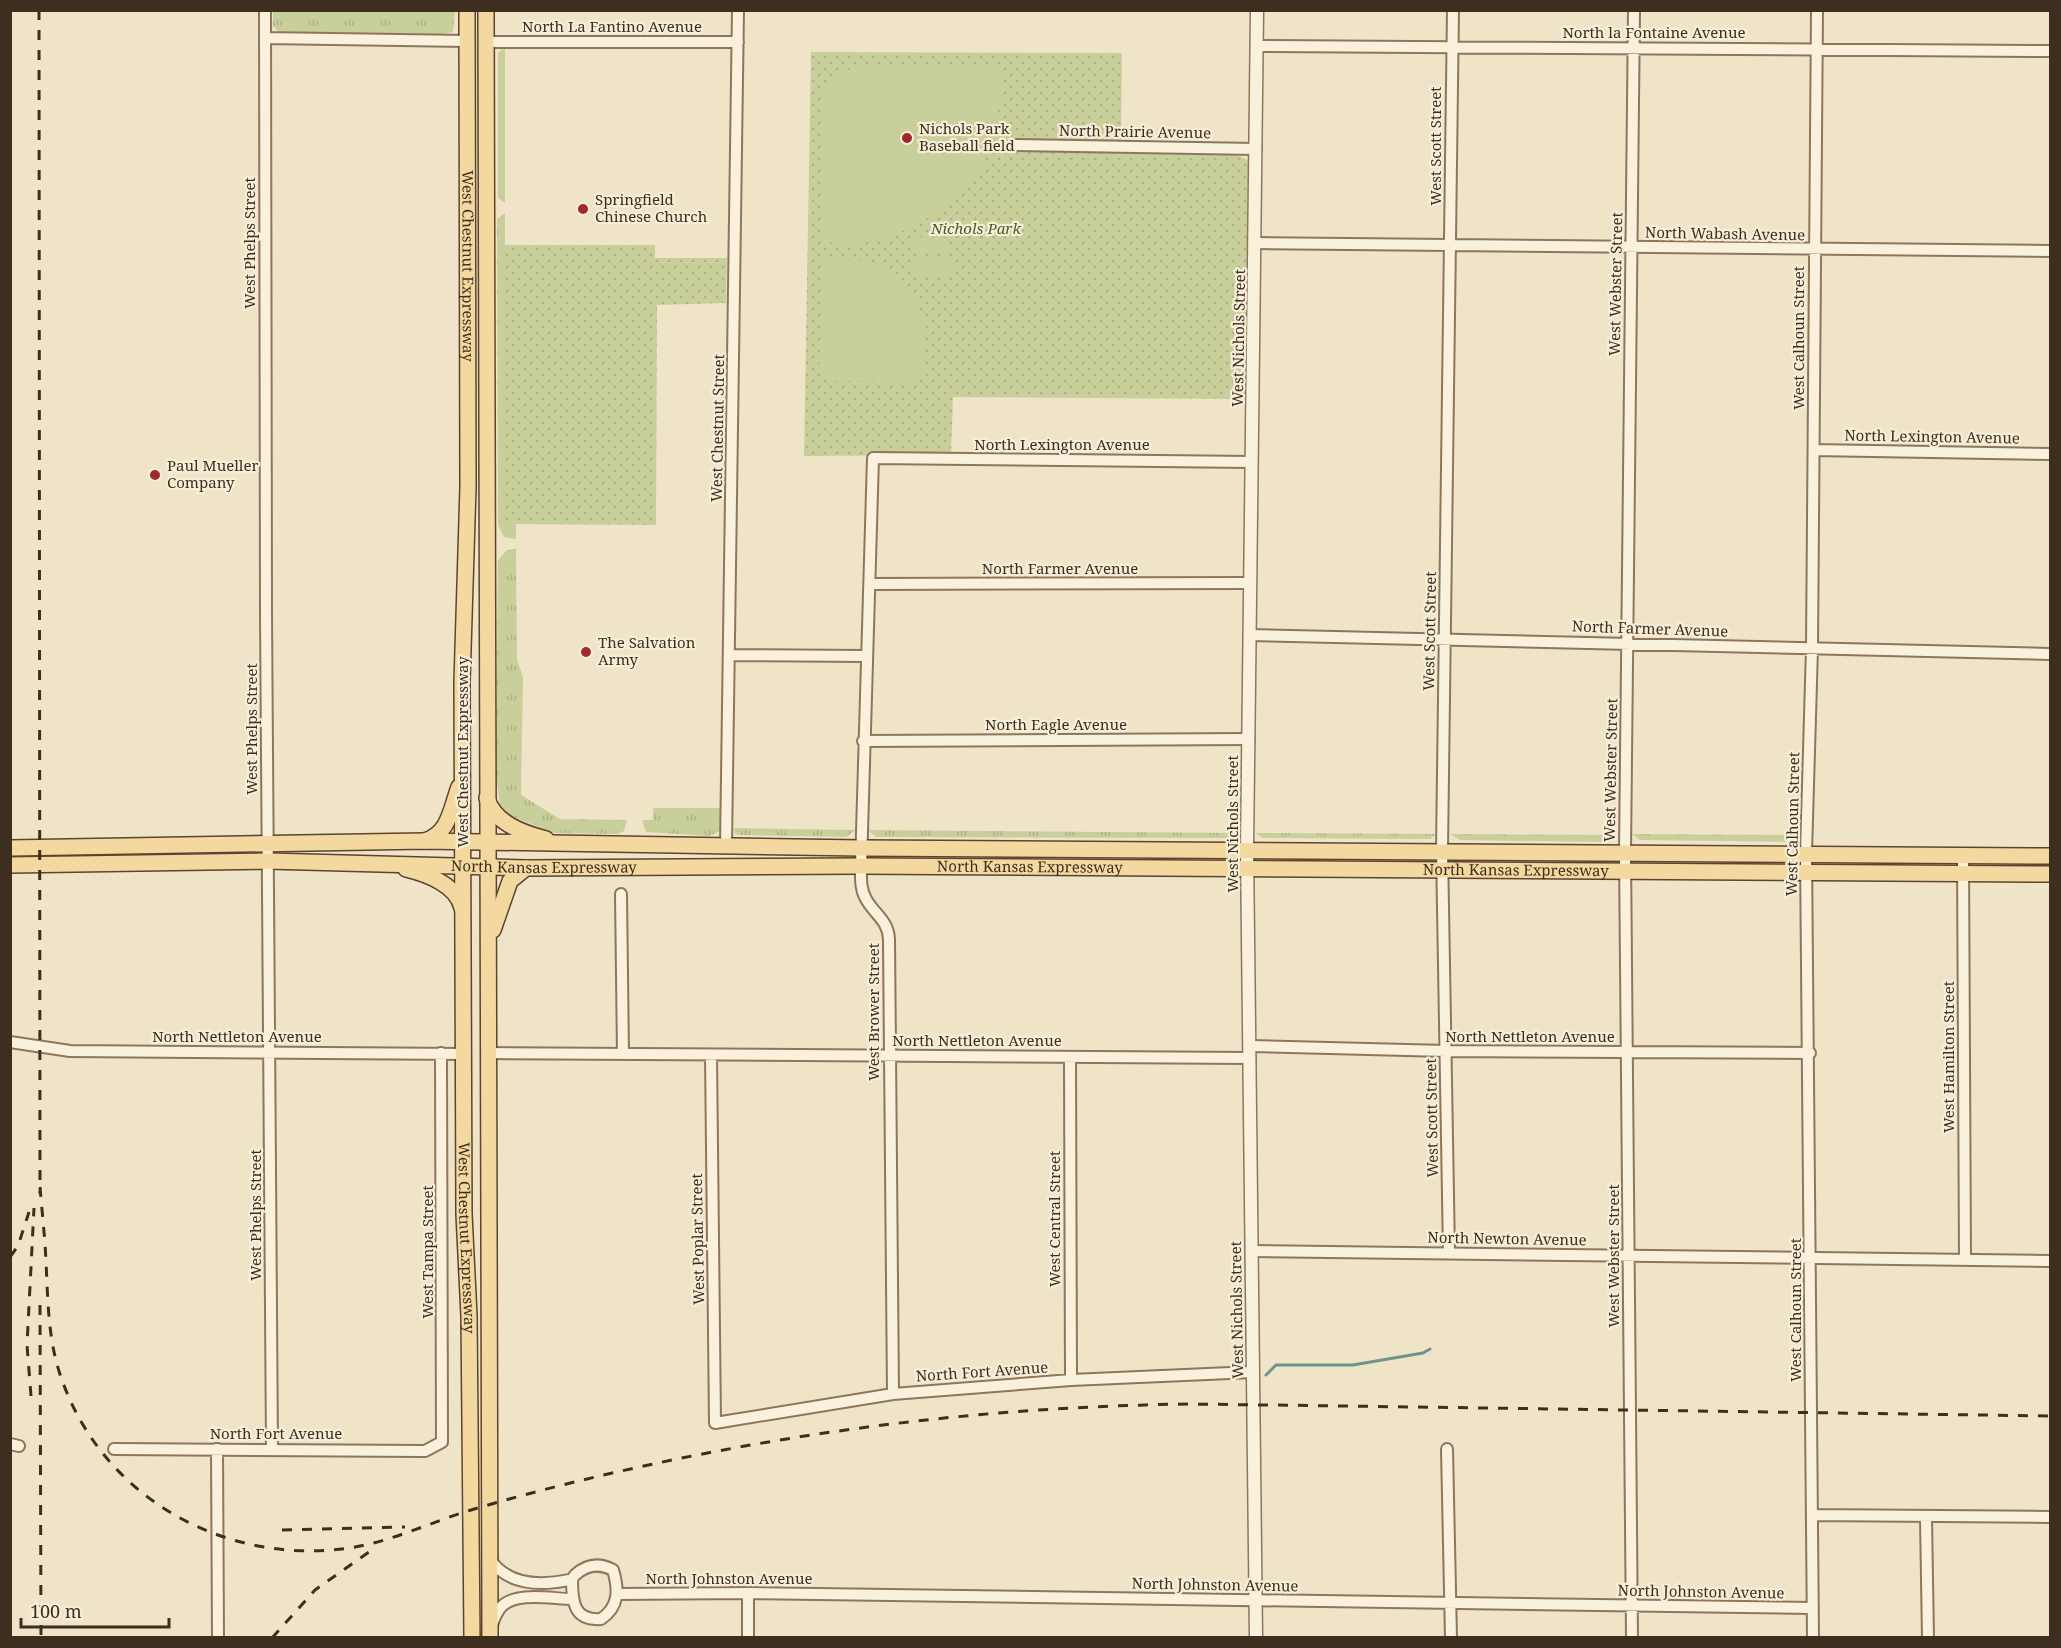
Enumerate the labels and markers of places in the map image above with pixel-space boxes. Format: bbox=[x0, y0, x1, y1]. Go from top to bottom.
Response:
place label: Nichols Park Baseball field bbox=[919, 118, 1015, 155]
marker: Nichols Park Baseball field bbox=[900, 131, 914, 145]
place label: Springfield Chinese Church bbox=[595, 189, 708, 226]
marker: Springfield Chinese Church bbox=[576, 202, 590, 216]
place label: Paul Mueller Company bbox=[167, 455, 259, 492]
marker: Paul Mueller Company bbox=[148, 468, 162, 482]
place label: The Salvation Army bbox=[598, 632, 696, 669]
marker: The Salvation Army bbox=[579, 645, 593, 659]

